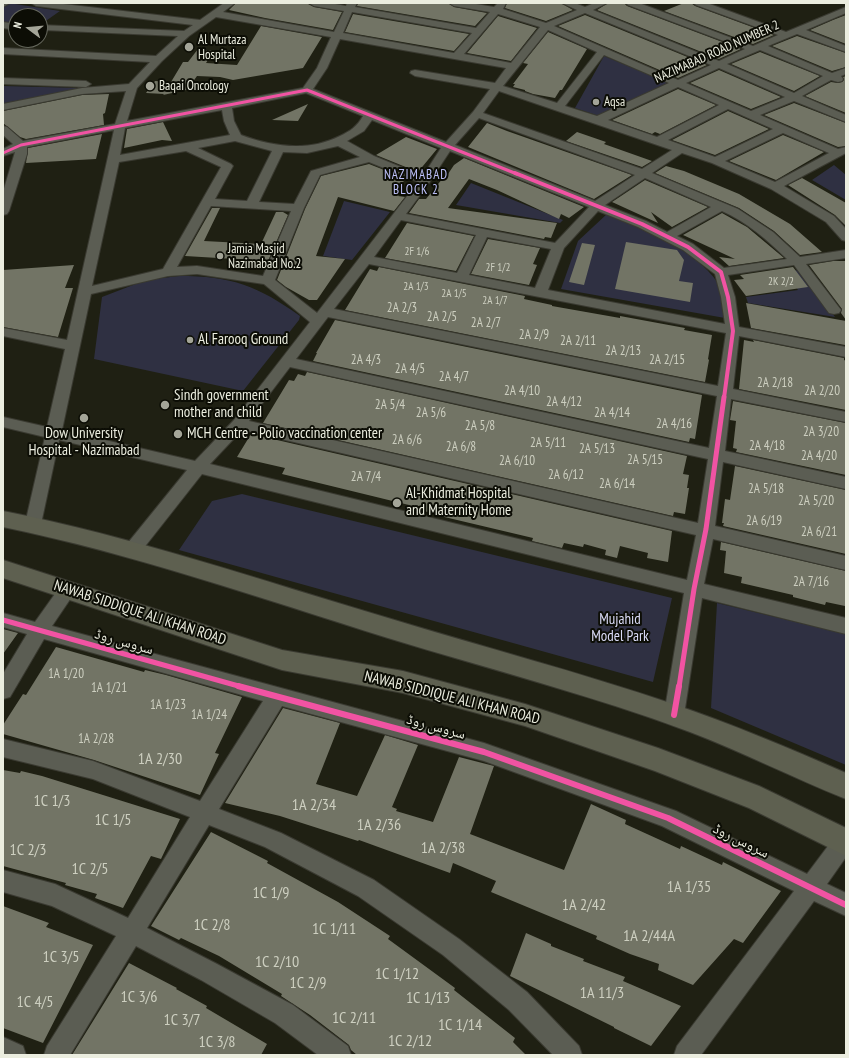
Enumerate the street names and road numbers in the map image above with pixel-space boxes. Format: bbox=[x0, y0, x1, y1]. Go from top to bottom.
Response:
street label: NAZIMABAD ROAD NUMBER 2 bbox=[652, 17, 782, 87]
street label: NAWAB SIDDIQUE ALI KHAN ROAD bbox=[52, 577, 228, 649]
street label: سروس روڈ bbox=[93, 625, 155, 659]
street label: NAWAB SIDDIQUE ALI KHAN ROAD bbox=[362, 667, 542, 729]
street label: سروس روڈ bbox=[405, 710, 467, 744]
street label: سروس روڈ bbox=[710, 820, 772, 862]

